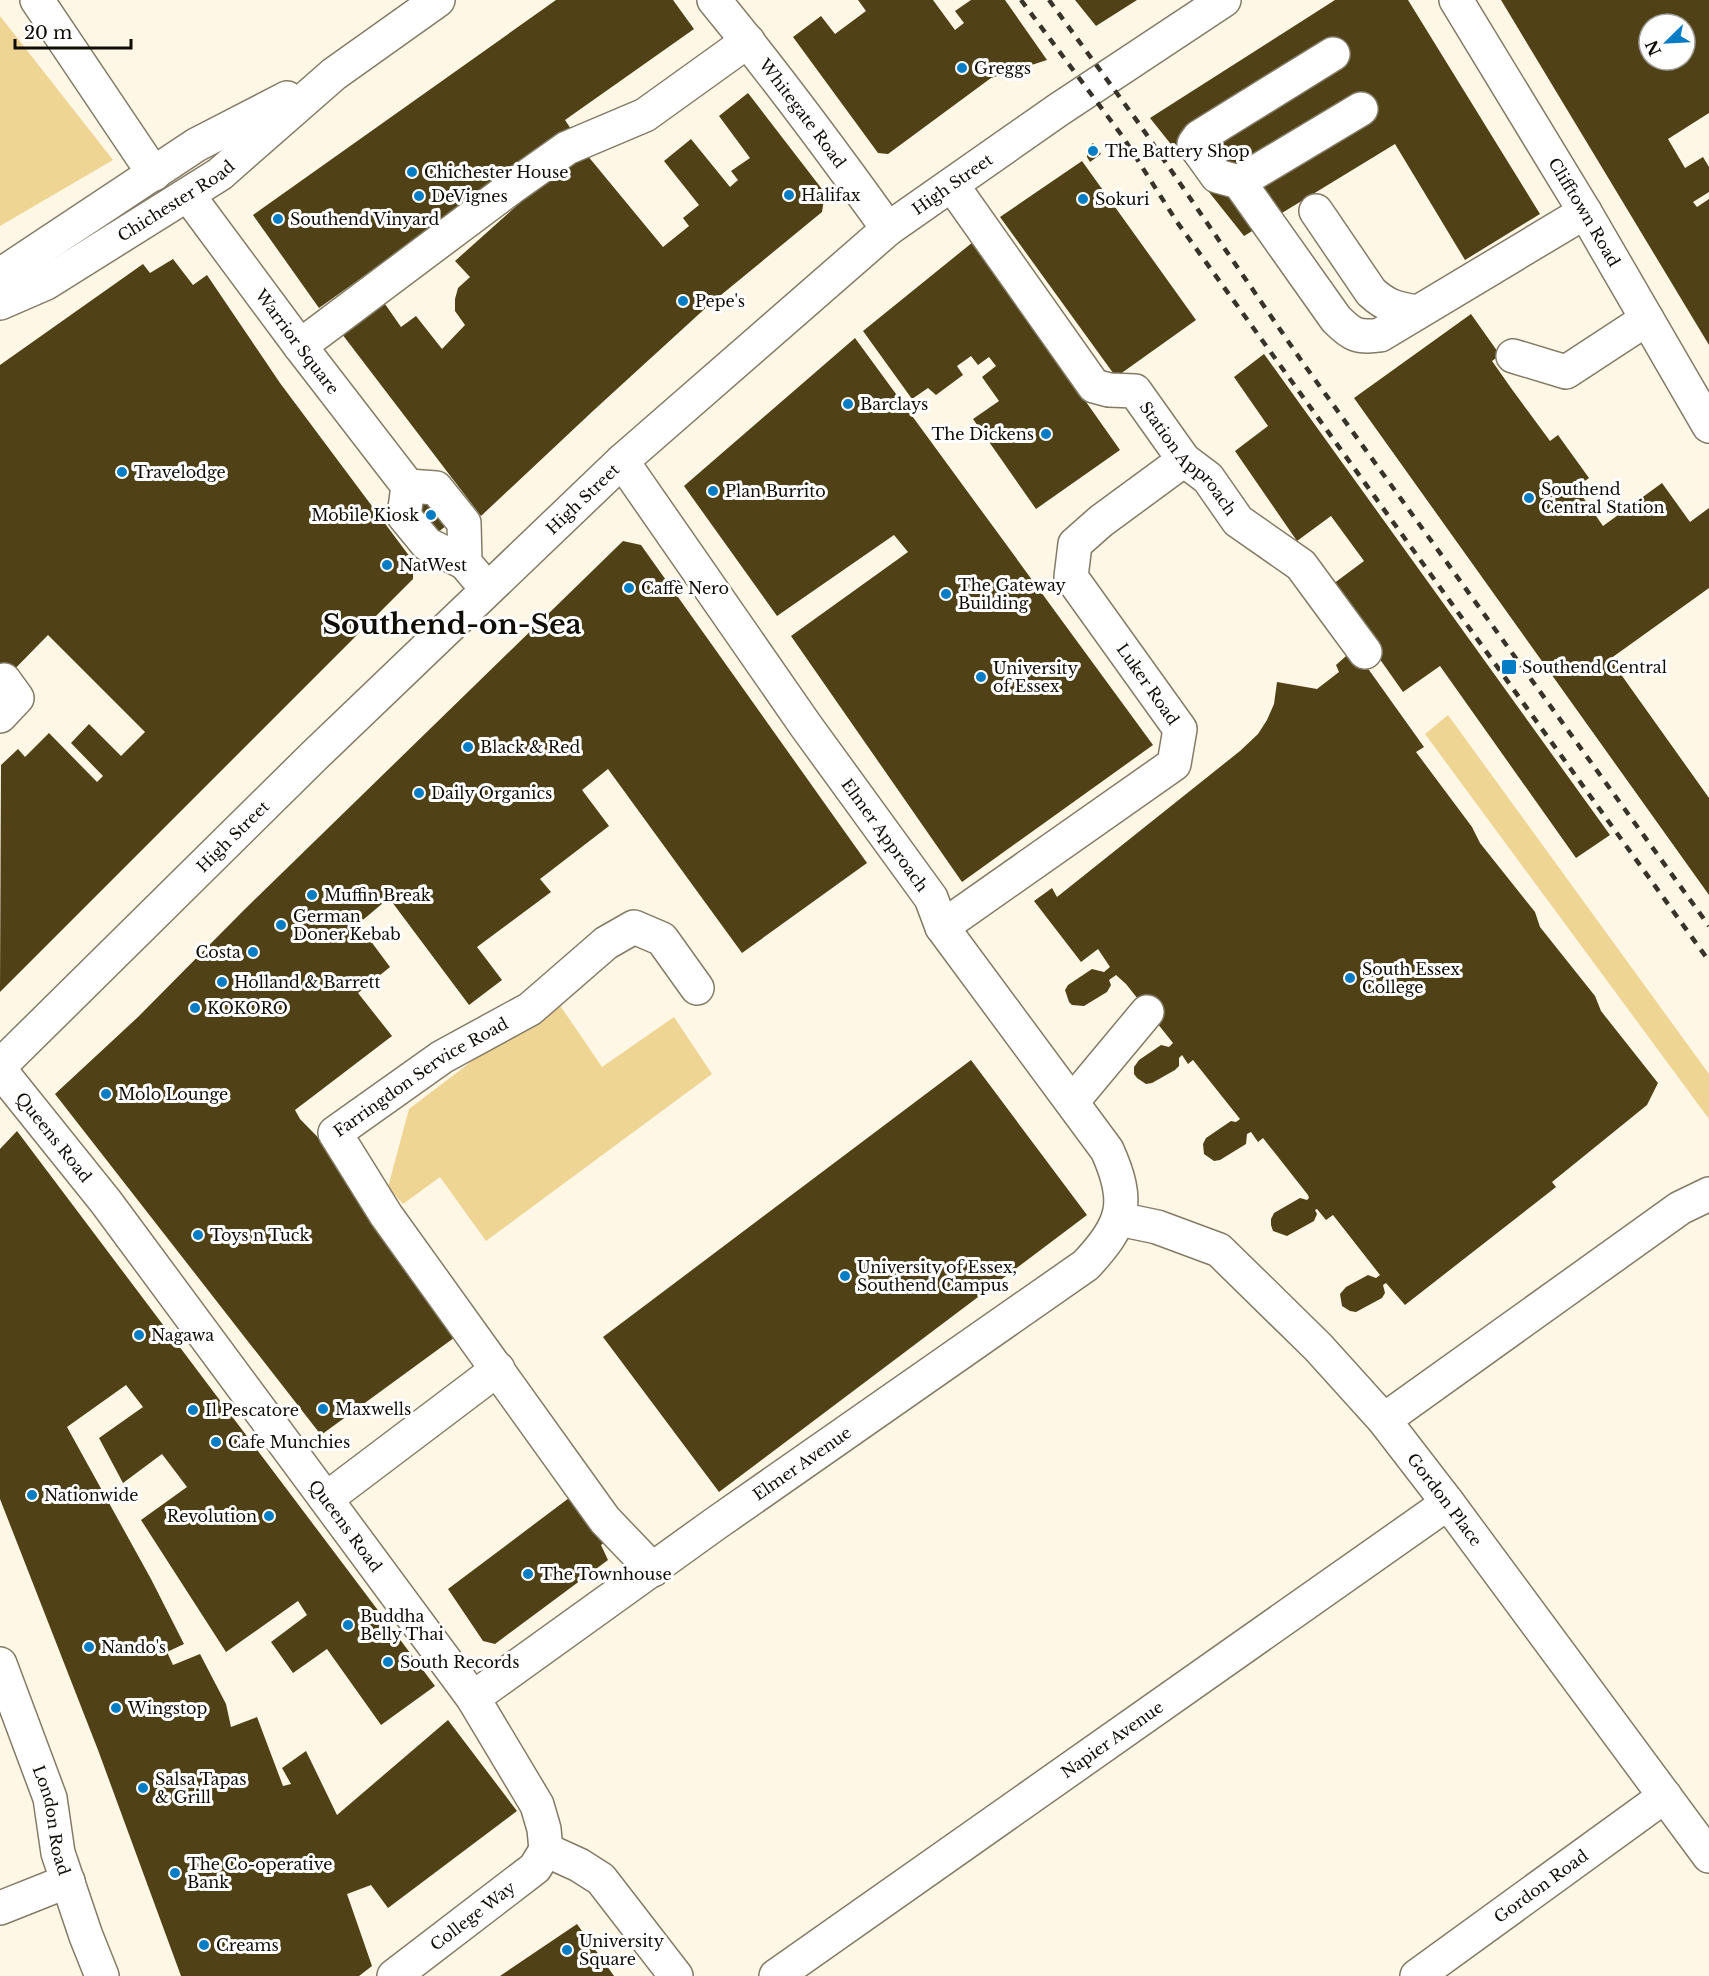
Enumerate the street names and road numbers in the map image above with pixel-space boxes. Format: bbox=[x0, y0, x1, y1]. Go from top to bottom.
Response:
street label: Whitegate Road bbox=[754, 54, 850, 172]
street label: High Street bbox=[908, 149, 996, 219]
street label: Clifftown Road bbox=[1544, 154, 1625, 270]
street label: Chichester Road bbox=[114, 156, 239, 246]
street label: Warrior Square bbox=[251, 284, 343, 398]
street label: Station Approach bbox=[1136, 397, 1241, 519]
street label: High Street bbox=[542, 459, 623, 538]
street label: Luker Road bbox=[1113, 639, 1184, 729]
street label: Elmer Approach bbox=[837, 775, 933, 895]
street label: High Street bbox=[192, 796, 273, 876]
street label: Farringdon Service Road bbox=[330, 1013, 512, 1141]
street label: Queens Road bbox=[12, 1088, 96, 1186]
street label: Elmer Avenue bbox=[749, 1422, 855, 1505]
street label: Gordon Place bbox=[1403, 1449, 1486, 1550]
street label: Queens Road bbox=[305, 1476, 386, 1576]
street label: Napier Avenue bbox=[1057, 1697, 1167, 1782]
street label: London Road bbox=[29, 1762, 75, 1878]
street label: Gordon Road bbox=[1490, 1845, 1592, 1927]
street label: College Way bbox=[426, 1876, 520, 1955]

